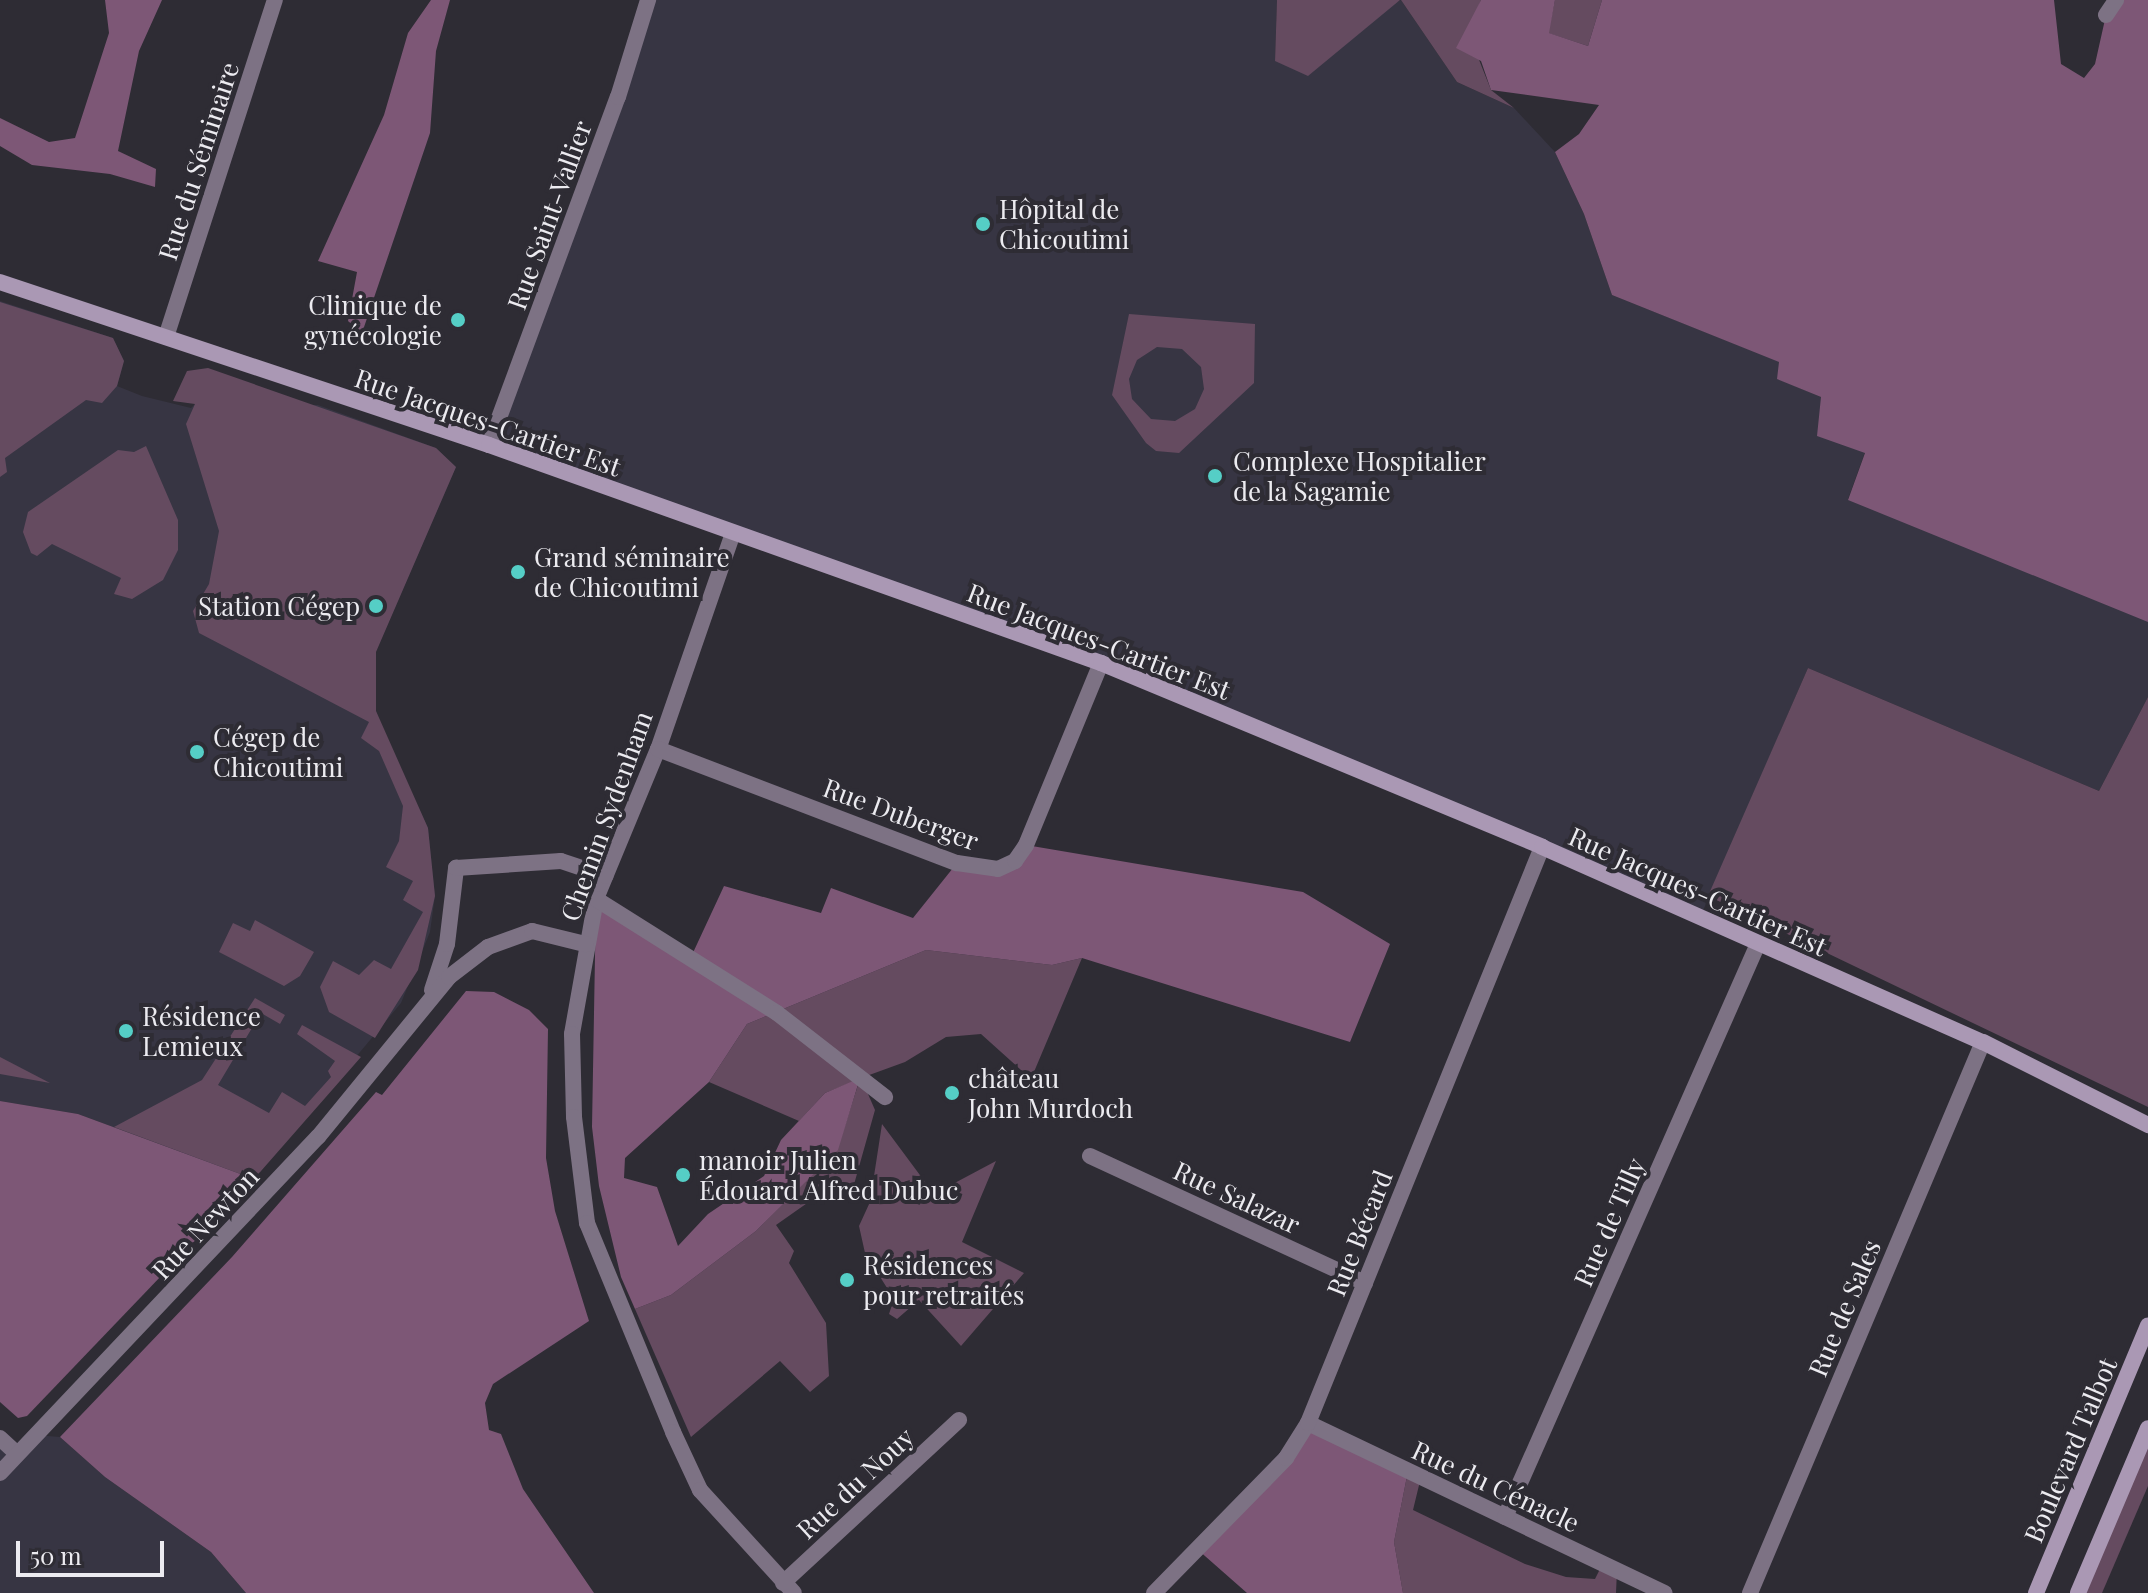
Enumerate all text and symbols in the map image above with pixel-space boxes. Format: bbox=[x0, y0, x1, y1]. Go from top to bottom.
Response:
street label: Rue du Séminaire bbox=[151, 58, 245, 264]
street label: Rue Saint-Vallier bbox=[500, 116, 598, 314]
place label: Hôpital de Chicoutimi bbox=[999, 193, 1129, 254]
marker: Hôpital de Chicoutimi bbox=[974, 215, 992, 233]
place label: Clinique de gynécologie bbox=[304, 289, 442, 350]
marker: Clinique de gynécologie bbox=[449, 311, 467, 329]
street label: Rue Jacques-Cartier Est bbox=[351, 362, 625, 482]
place label: Complexe Hospitalier de la Sagamie bbox=[1233, 445, 1486, 506]
marker: Complexe Hospitalier de la Sagamie bbox=[1204, 465, 1226, 487]
place label: Grand séminaire de Chicoutimi bbox=[534, 541, 730, 602]
marker: Grand séminaire de Chicoutimi bbox=[509, 563, 527, 581]
street label: Rue Jacques-Cartier Est bbox=[963, 576, 1235, 706]
place label: Station Cégep bbox=[198, 590, 360, 622]
marker: Station Cégep bbox=[367, 597, 385, 615]
street label: Chemin Sydenham bbox=[554, 707, 658, 925]
place label: Cégep de Chicoutimi bbox=[213, 721, 343, 782]
marker: Cégep de Chicoutimi bbox=[188, 743, 206, 761]
street label: Rue Duberger bbox=[819, 771, 983, 857]
street label: Rue Jacques-Cartier Est bbox=[1564, 820, 1832, 962]
place label: Résidence Lemieux bbox=[142, 1000, 261, 1062]
marker: Résidence Lemieux bbox=[117, 1022, 135, 1040]
place label: château John Murdoch bbox=[968, 1062, 1133, 1124]
marker: château John Murdoch bbox=[943, 1084, 961, 1102]
place label: manoir Julien Édouard Alfred Dubuc bbox=[699, 1144, 959, 1206]
street label: Rue de Tilly bbox=[1567, 1153, 1651, 1291]
street label: Rue Salazar bbox=[1169, 1154, 1305, 1240]
street label: Rue Newton bbox=[145, 1161, 265, 1285]
marker: manoir Julien Édouard Alfred Dubuc bbox=[674, 1166, 692, 1184]
street label: Rue Bécard bbox=[1320, 1166, 1398, 1300]
street label: Rue de Sales bbox=[1801, 1235, 1887, 1381]
place label: Résidences pour retraités bbox=[863, 1249, 1025, 1310]
marker: Résidences pour retraités bbox=[838, 1271, 856, 1289]
street label: Boulevard Talbot bbox=[2017, 1353, 2123, 1547]
street label: Rue du Nouy bbox=[790, 1421, 920, 1545]
street label: Rue du Cénacle bbox=[1407, 1434, 1585, 1538]
scale bar bbox=[20, 1525, 168, 1575]
text: 50 m bbox=[30, 1539, 82, 1571]

